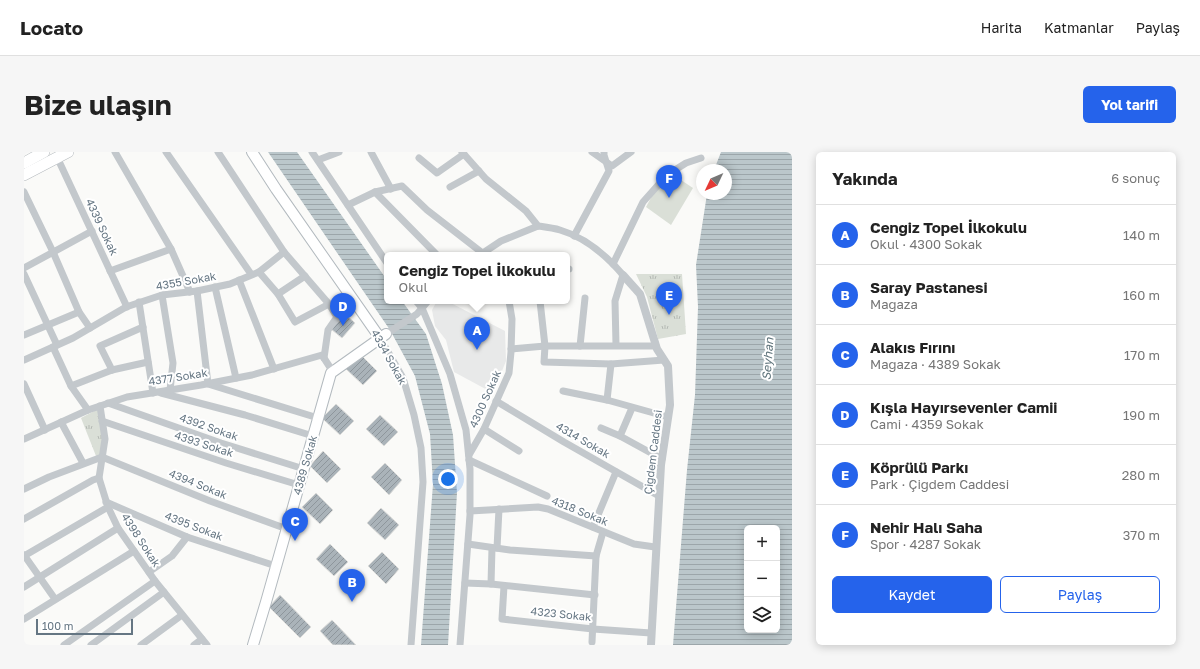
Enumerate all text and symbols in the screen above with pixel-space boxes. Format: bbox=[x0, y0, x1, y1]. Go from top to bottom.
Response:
text: Locato bbox=[20, 16, 83, 39]
text: Harita bbox=[981, 19, 1022, 36]
text: Katmanlar bbox=[1044, 19, 1114, 36]
text: Paylaş bbox=[1136, 19, 1180, 36]
button: Yol tarifi bbox=[1083, 86, 1176, 123]
text: Bize ulaşın bbox=[24, 88, 172, 121]
north arrow bbox=[696, 164, 732, 200]
pin: F bbox=[656, 165, 682, 198]
text: Yakında bbox=[832, 168, 898, 189]
text: 6 sonuç bbox=[1111, 170, 1160, 186]
street label: 4339 Sokak bbox=[84, 196, 121, 257]
text: Cengiz Topel İlkokulu bbox=[870, 218, 1027, 236]
text: A bbox=[840, 227, 850, 243]
text: 140 m bbox=[1123, 227, 1160, 243]
text: Okul · 4300 Sokak bbox=[870, 236, 982, 252]
popup bbox=[384, 252, 570, 304]
text: Cengiz Topel İlkokulu bbox=[399, 261, 555, 279]
street label: 4355 Sokak bbox=[155, 269, 217, 292]
text: Saray Pastanesi bbox=[870, 278, 988, 296]
text: Okul bbox=[399, 279, 428, 295]
pin: E bbox=[656, 282, 682, 315]
text: B bbox=[840, 287, 850, 303]
text: 160 m bbox=[1123, 287, 1160, 303]
pin: D bbox=[330, 293, 356, 326]
text: Mağaza bbox=[870, 296, 918, 312]
pin: A bbox=[464, 317, 490, 350]
street label: 4334 Sokak bbox=[369, 327, 410, 387]
water label: Seyhan bbox=[759, 337, 777, 381]
text: Alakıs Fırını bbox=[870, 338, 955, 356]
text: C bbox=[840, 347, 850, 363]
text: 170 m bbox=[1124, 347, 1160, 363]
text: Mağaza · 4389 Sokak bbox=[870, 356, 1001, 372]
street label: 4377 Sokak bbox=[147, 365, 208, 388]
street label: 4300 Sokak bbox=[466, 368, 503, 430]
text: Kışla Hayırsevenler Camii bbox=[870, 398, 1057, 416]
text: D bbox=[840, 407, 850, 423]
text: 190 m bbox=[1123, 407, 1160, 423]
street label: Çiğdem Caddesi bbox=[641, 409, 664, 495]
street label: 4392 Sokak bbox=[178, 410, 240, 443]
text: Cami · 4359 Sokak bbox=[870, 416, 984, 432]
street label: 4314 Sokak bbox=[554, 419, 613, 460]
street label: 4393 Sokak bbox=[173, 428, 235, 459]
street label: 4389 Sokak bbox=[290, 434, 319, 496]
text: Köprülü Parkı bbox=[870, 458, 968, 476]
street label: 4394 Sokak bbox=[167, 466, 229, 501]
text: E bbox=[841, 467, 849, 483]
text: 280 m bbox=[1122, 467, 1160, 483]
your location bbox=[438, 469, 458, 489]
text: Park · Çiğdem Caddesi bbox=[870, 476, 1009, 492]
street label: 4318 Sokak bbox=[550, 493, 610, 528]
pin: C bbox=[282, 508, 308, 541]
street label: 4395 Sokak bbox=[163, 509, 225, 543]
street label: 4398 Sokak bbox=[119, 510, 164, 569]
text: Nehir Halı Saha bbox=[870, 518, 983, 536]
map controls bbox=[744, 525, 780, 633]
button: + bbox=[744, 525, 780, 561]
text: F bbox=[841, 527, 849, 543]
text: 370 m bbox=[1123, 527, 1160, 543]
text: Spor · 4287 Sokak bbox=[870, 536, 981, 552]
button: − bbox=[744, 561, 780, 597]
pin: B bbox=[339, 569, 365, 602]
button: Kaydet bbox=[832, 576, 992, 613]
button: Paylaş bbox=[1000, 576, 1160, 613]
button: layers bbox=[744, 597, 780, 633]
street label: 4323 Sokak bbox=[530, 604, 592, 623]
scale bar bbox=[36, 617, 133, 636]
text: 100 m bbox=[42, 619, 73, 632]

